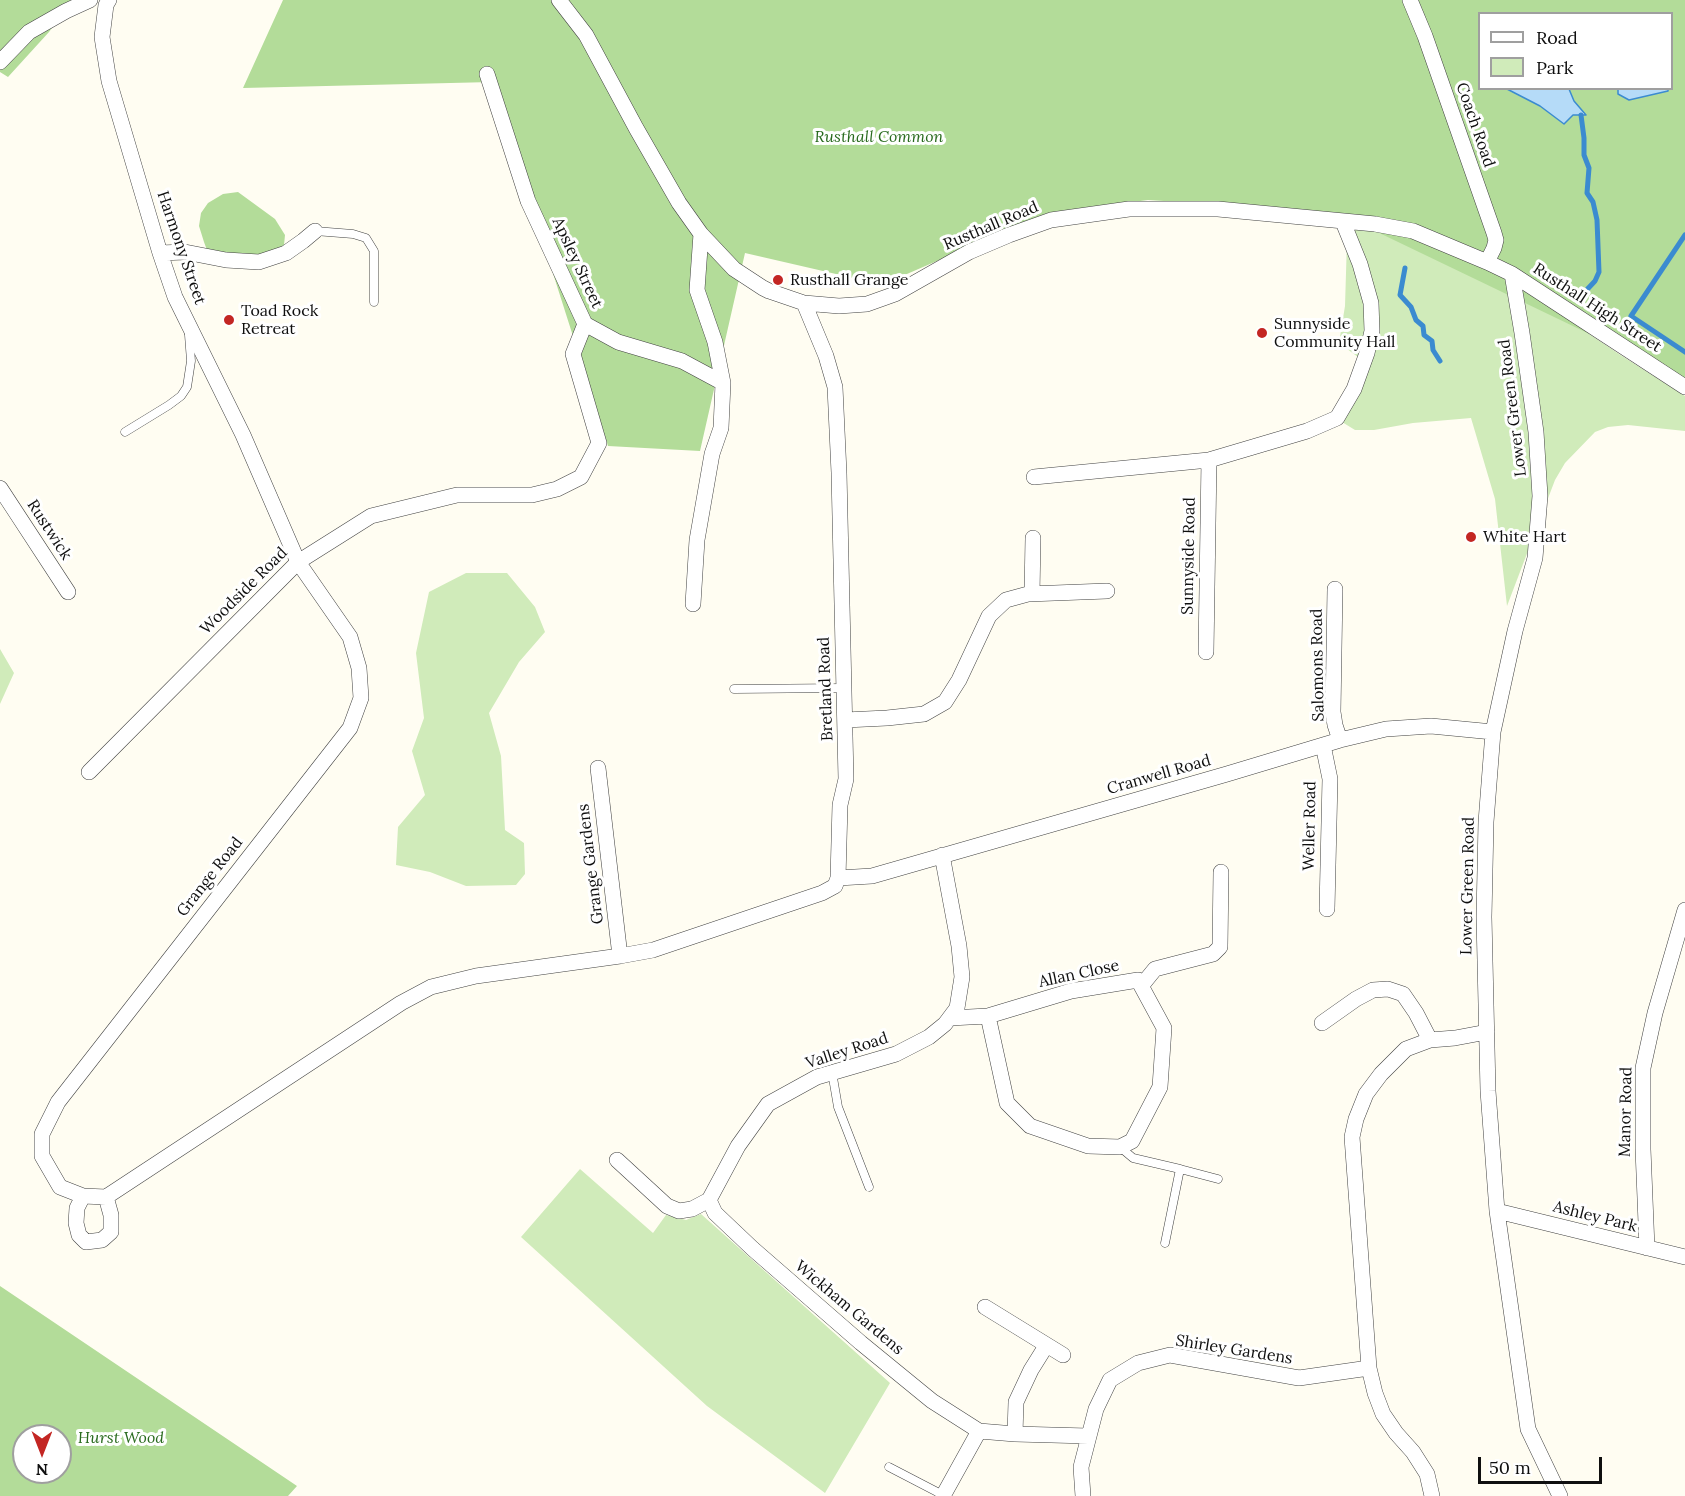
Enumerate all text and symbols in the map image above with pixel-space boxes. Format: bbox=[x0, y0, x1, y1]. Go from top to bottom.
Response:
legend bbox=[1478, 12, 1673, 90]
text: Road bbox=[1536, 26, 1578, 49]
text: Park bbox=[1536, 56, 1573, 79]
street label: Coach Road bbox=[1452, 80, 1498, 170]
park label: Rusthall Common bbox=[815, 127, 943, 147]
street label: Harmony Street bbox=[153, 189, 209, 307]
street label: Rusthall Road bbox=[941, 197, 1041, 255]
street label: Apsley Street bbox=[548, 215, 606, 311]
street label: Rusthall High Street bbox=[1529, 259, 1665, 357]
place label: Rusthall Grange bbox=[790, 270, 908, 290]
marker: Rusthall Grange bbox=[771, 273, 785, 287]
place label: Toad Rock Retreat bbox=[241, 301, 318, 339]
marker: Toad Rock Retreat bbox=[222, 313, 236, 327]
place label: Sunnyside Community Hall bbox=[1274, 314, 1395, 352]
marker: Sunnyside Community Hall bbox=[1255, 326, 1269, 340]
street label: Lower Green Road bbox=[1495, 338, 1531, 478]
street label: Rustwick bbox=[22, 496, 76, 564]
street label: Sunnyside Road bbox=[1178, 497, 1200, 615]
place label: White Hart bbox=[1483, 527, 1567, 547]
marker: White Hart bbox=[1464, 530, 1478, 544]
street label: Woodside Road bbox=[197, 544, 291, 638]
street label: Salomons Road bbox=[1307, 608, 1329, 722]
street label: Bretland Road bbox=[815, 636, 837, 742]
street label: Cranwell Road bbox=[1105, 751, 1213, 799]
street label: Weller Road bbox=[1300, 781, 1320, 871]
street label: Grange Gardens bbox=[574, 803, 608, 925]
street label: Lower Green Road bbox=[1457, 817, 1479, 955]
street label: Grange Road bbox=[173, 833, 247, 921]
street label: Allan Close bbox=[1037, 956, 1121, 992]
street label: Valley Road bbox=[803, 1029, 891, 1073]
street label: Manor Road bbox=[1616, 1067, 1636, 1157]
street label: Ashley Park bbox=[1551, 1197, 1639, 1237]
street label: Wickham Gardens bbox=[791, 1257, 907, 1359]
street label: Shirley Gardens bbox=[1174, 1331, 1294, 1369]
north arrow bbox=[12, 1424, 72, 1484]
park label: Hurst Wood bbox=[78, 1428, 164, 1448]
scale bar bbox=[1481, 1445, 1606, 1483]
text: 50 m bbox=[1489, 1456, 1531, 1479]
text: N bbox=[36, 1460, 48, 1480]

